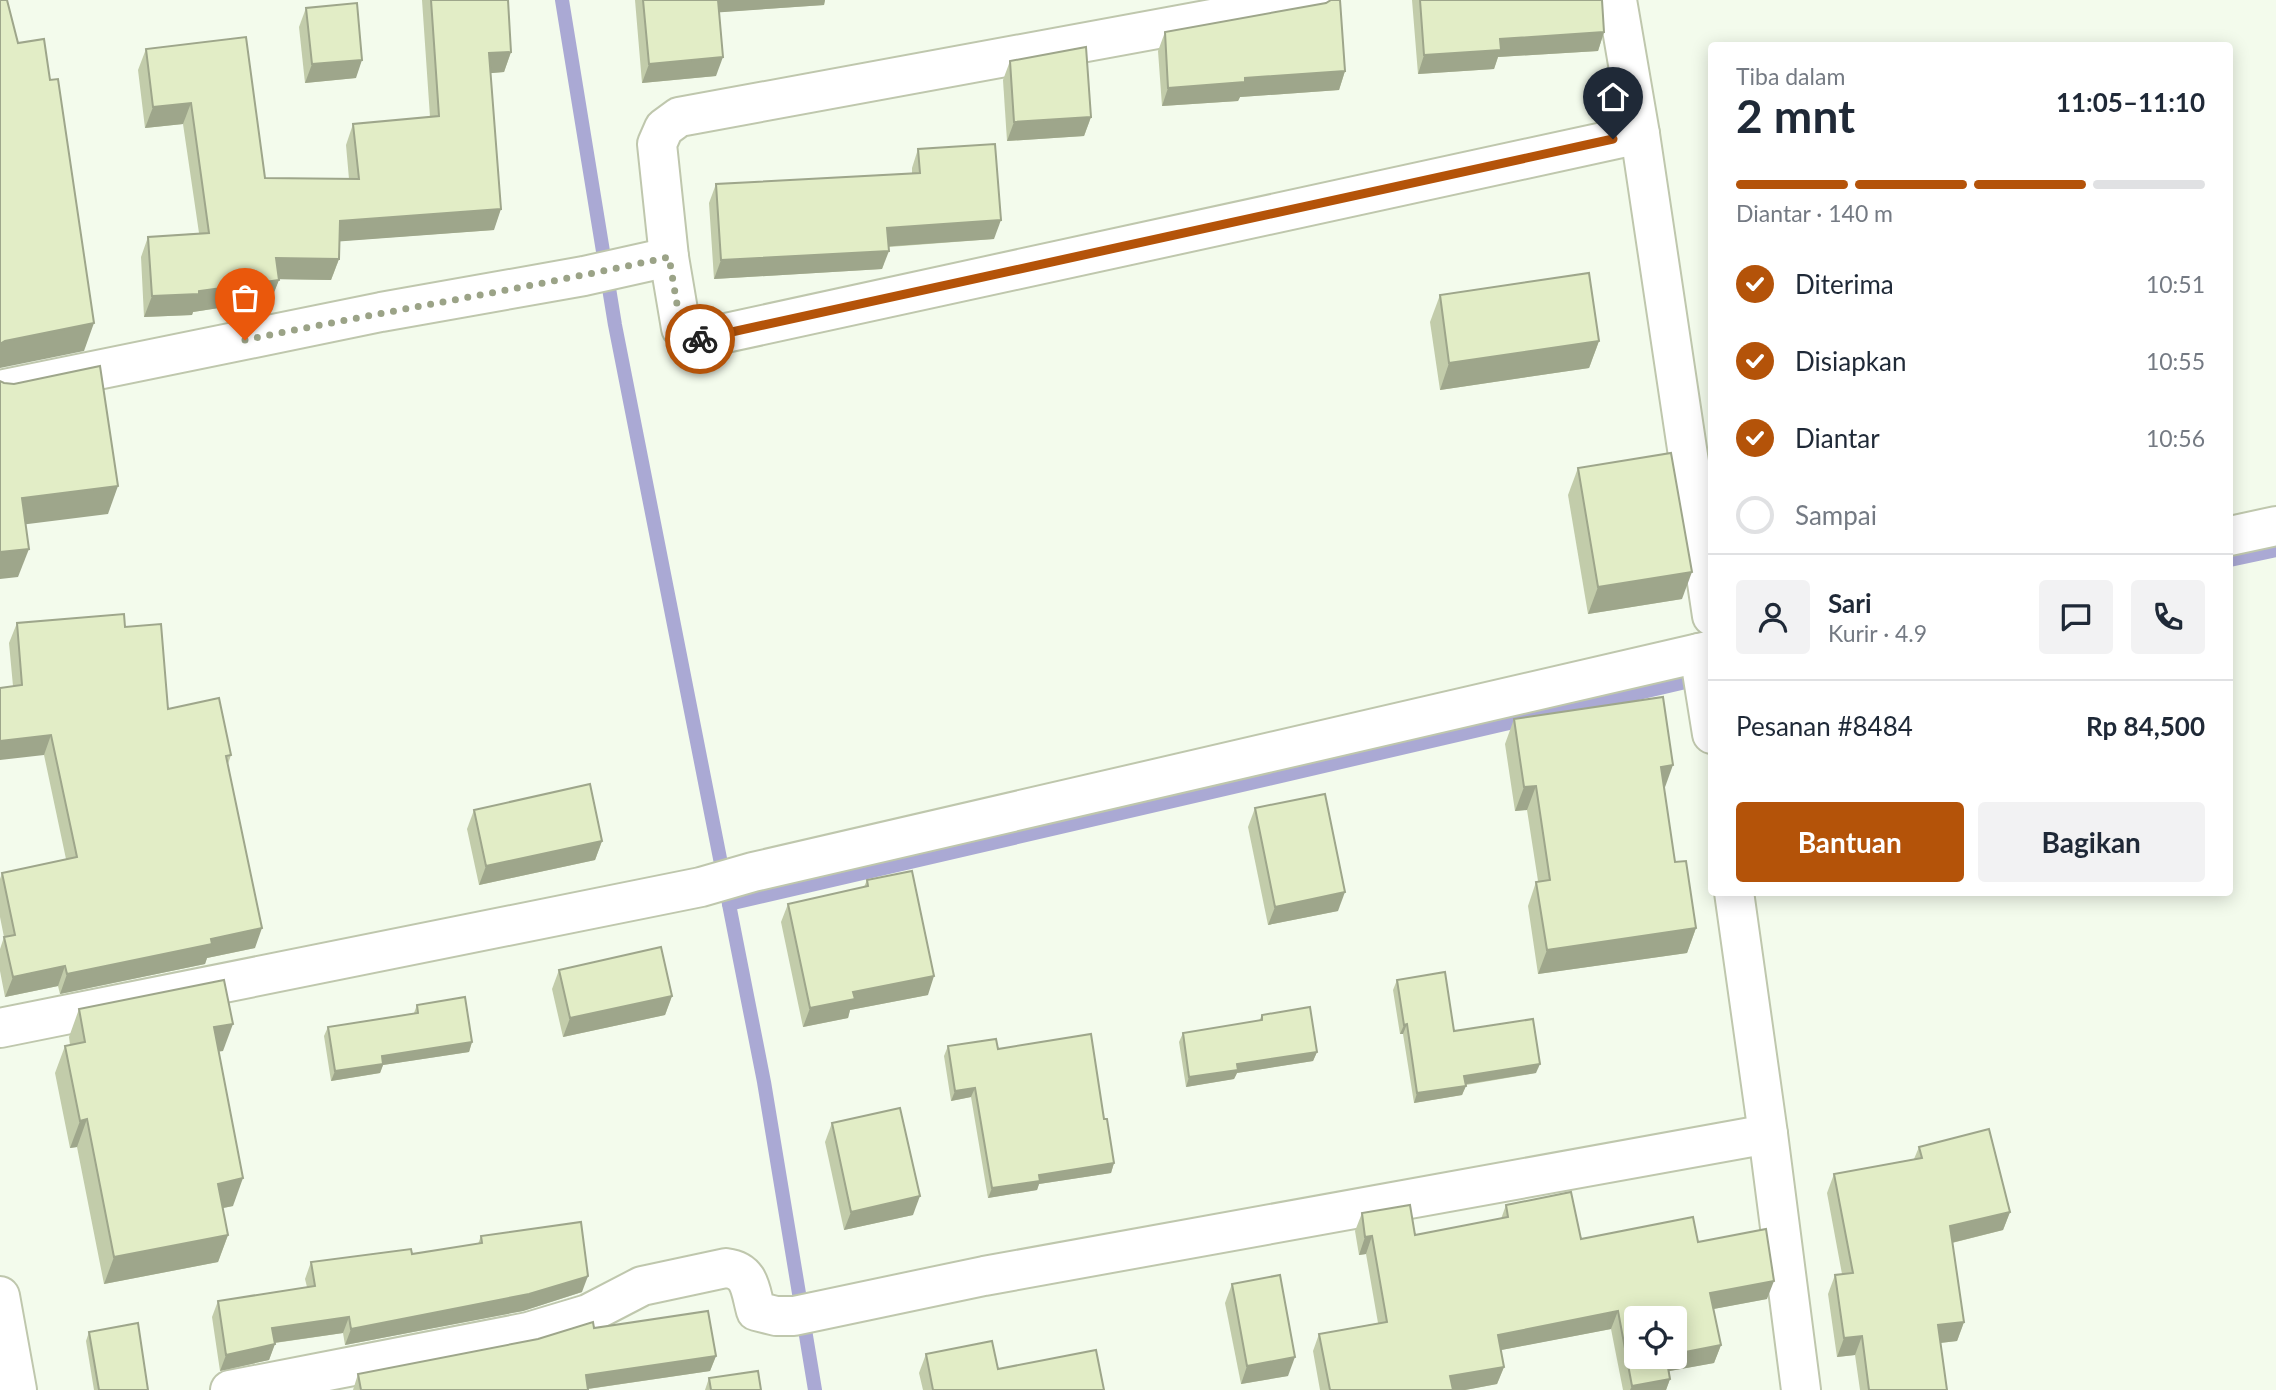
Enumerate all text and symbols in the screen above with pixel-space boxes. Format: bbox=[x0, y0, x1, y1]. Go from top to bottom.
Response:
text: Tiba dalam bbox=[1736, 62, 1845, 90]
pin bbox=[1583, 67, 1643, 139]
icon: home bbox=[1594, 78, 1632, 116]
text: 11:05–11:10 bbox=[2056, 86, 2205, 118]
text: 2 mnt bbox=[1736, 88, 1855, 143]
text: Diantar · 140 m bbox=[1736, 199, 1893, 227]
icon: check bbox=[1736, 265, 1774, 303]
pin bbox=[215, 268, 275, 340]
text: Diterima bbox=[1795, 268, 1894, 300]
text: 10:51 bbox=[2146, 270, 2205, 298]
icon: bag bbox=[226, 279, 264, 317]
courier bbox=[665, 304, 735, 374]
icon: bike bbox=[681, 320, 719, 358]
icon: check bbox=[1736, 342, 1774, 380]
text: Disiapkan bbox=[1795, 345, 1906, 377]
text: 10:55 bbox=[2146, 347, 2205, 375]
icon: check bbox=[1736, 419, 1774, 457]
text: Diantar bbox=[1795, 422, 1880, 454]
text: 10:56 bbox=[2146, 424, 2205, 452]
text: Sampai bbox=[1795, 499, 1877, 531]
button: person bbox=[1736, 580, 1810, 654]
button: chat bbox=[2039, 580, 2113, 654]
button: phone bbox=[2131, 580, 2205, 654]
text: Sari bbox=[1828, 587, 1872, 619]
text: Kurir · 4.9 bbox=[1828, 619, 1927, 647]
text: Pesanan #8484 bbox=[1736, 710, 1913, 742]
text: Rp 84,500 bbox=[2086, 710, 2205, 742]
button: Bantuan bbox=[1736, 802, 1964, 882]
button: Bagikan bbox=[1978, 802, 2205, 882]
map controls bbox=[1624, 1306, 1687, 1369]
button: locate bbox=[1624, 1306, 1687, 1369]

